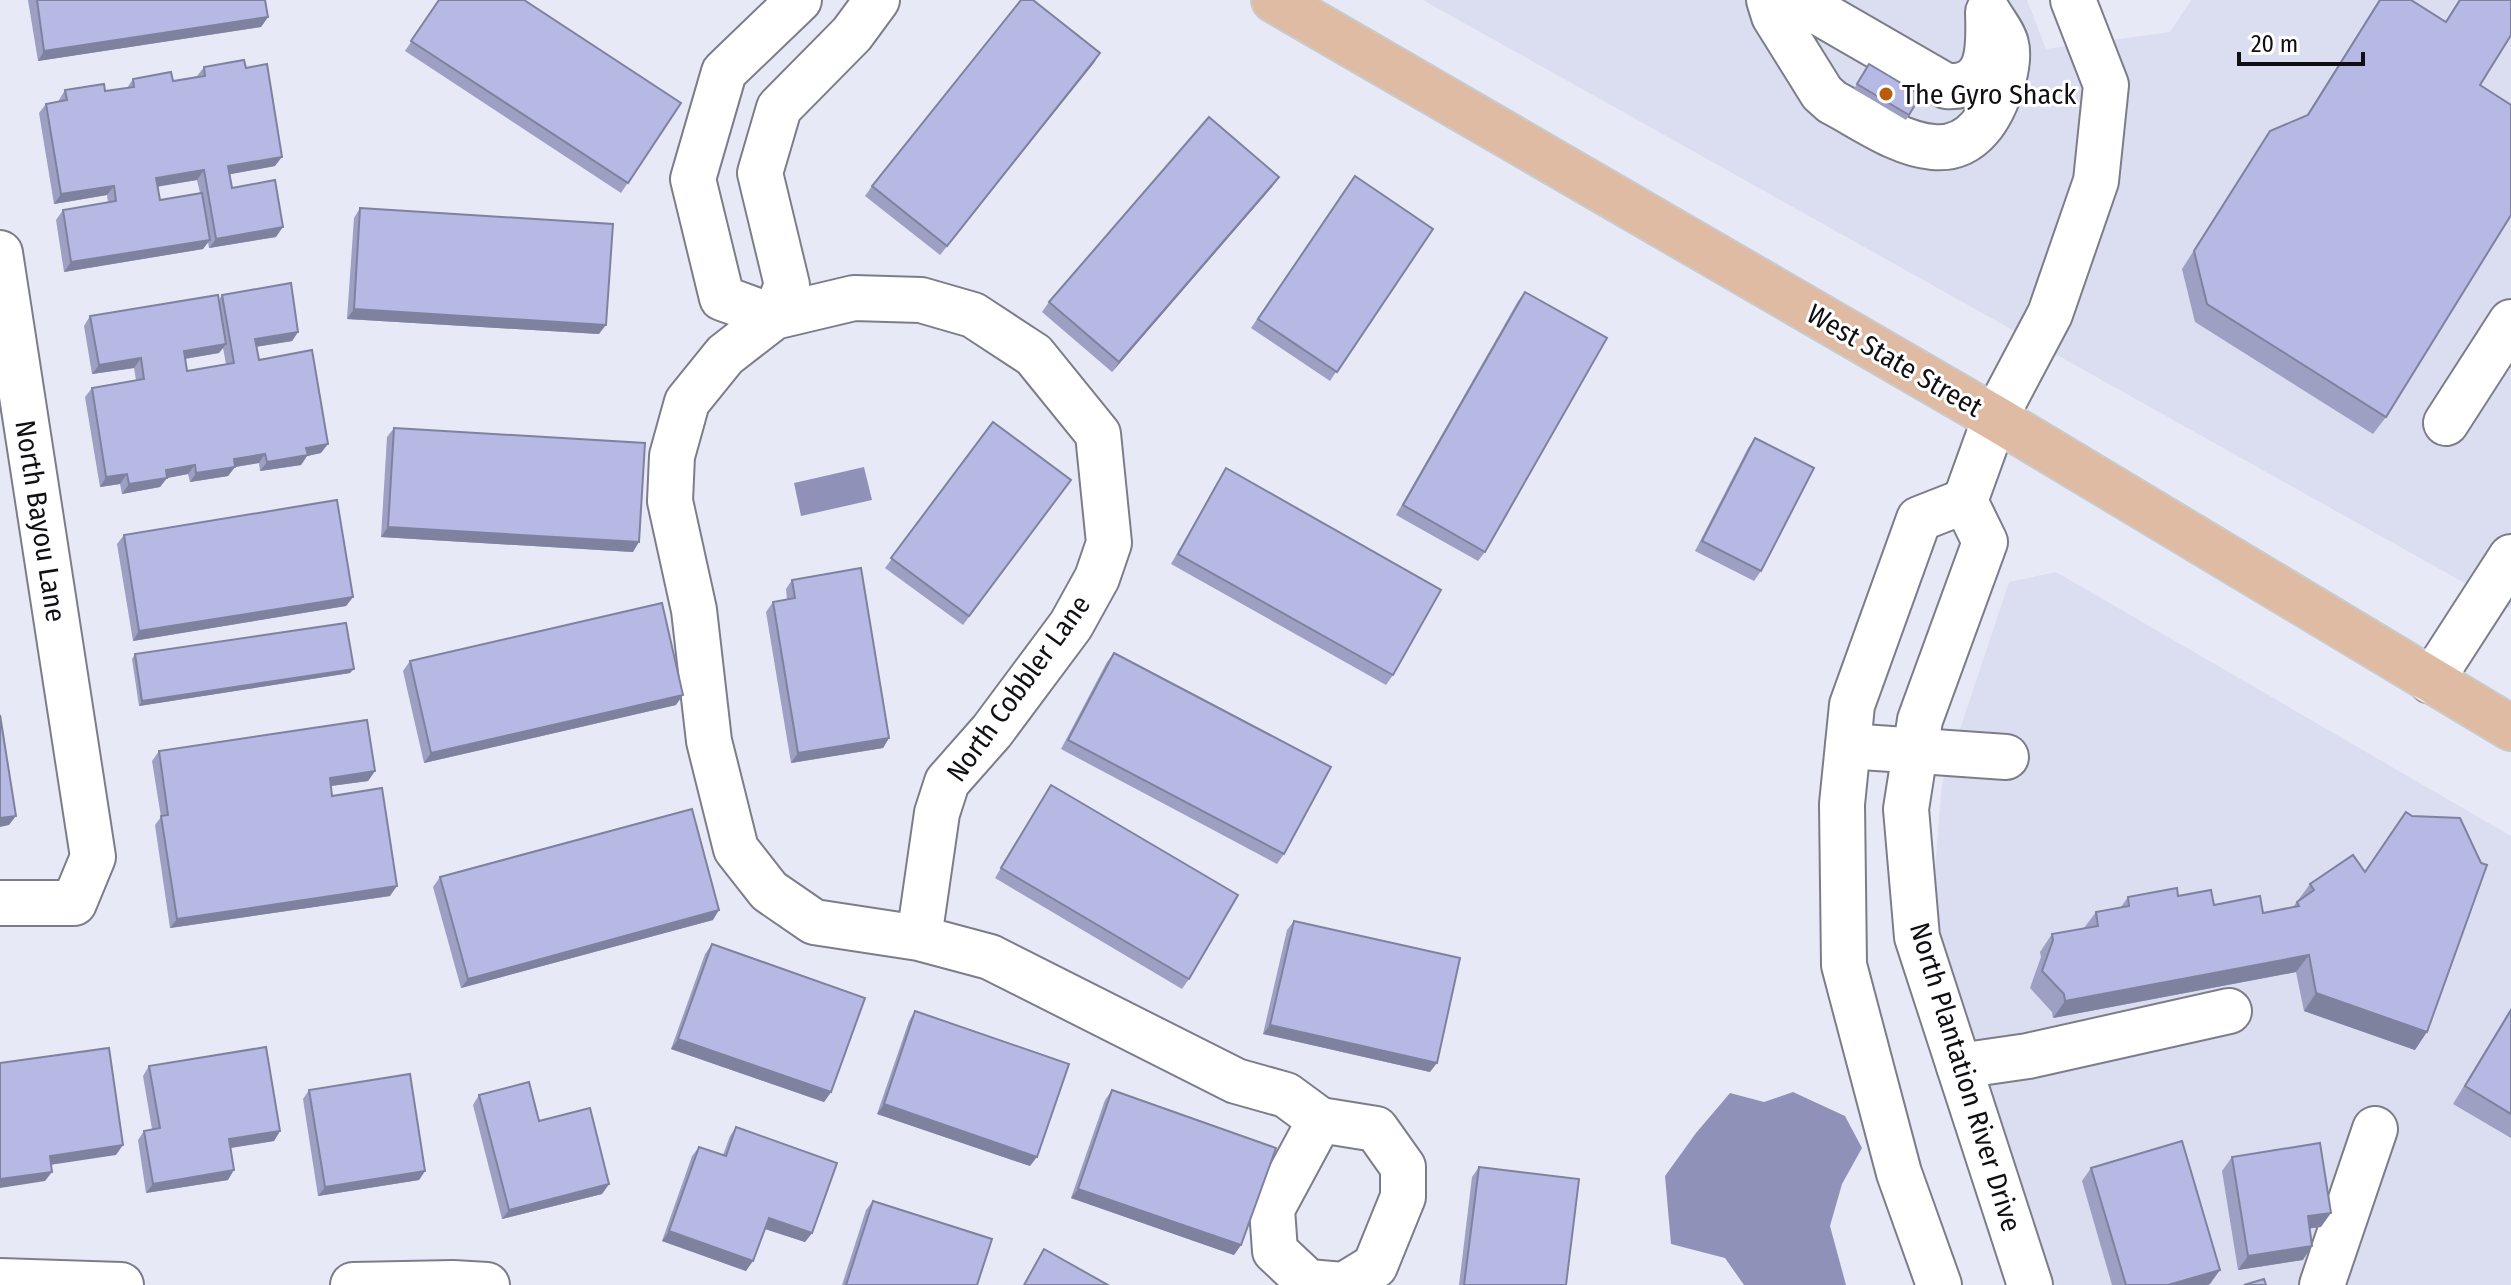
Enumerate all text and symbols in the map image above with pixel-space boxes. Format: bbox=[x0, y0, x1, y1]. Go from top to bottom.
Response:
scale bar bbox=[2239, 16, 2363, 66]
text: 20 m bbox=[2251, 30, 2298, 58]
place label: The Gyro Shack bbox=[1902, 78, 2077, 111]
marker: The Gyro Shack bbox=[1877, 85, 1895, 103]
street label: West State Street bbox=[1801, 297, 1989, 424]
street label: North Bayou Lane bbox=[8, 418, 73, 624]
street label: North Cobbler Lane bbox=[940, 589, 1097, 788]
street label: North Plantation River Drive bbox=[1903, 919, 2028, 1236]

